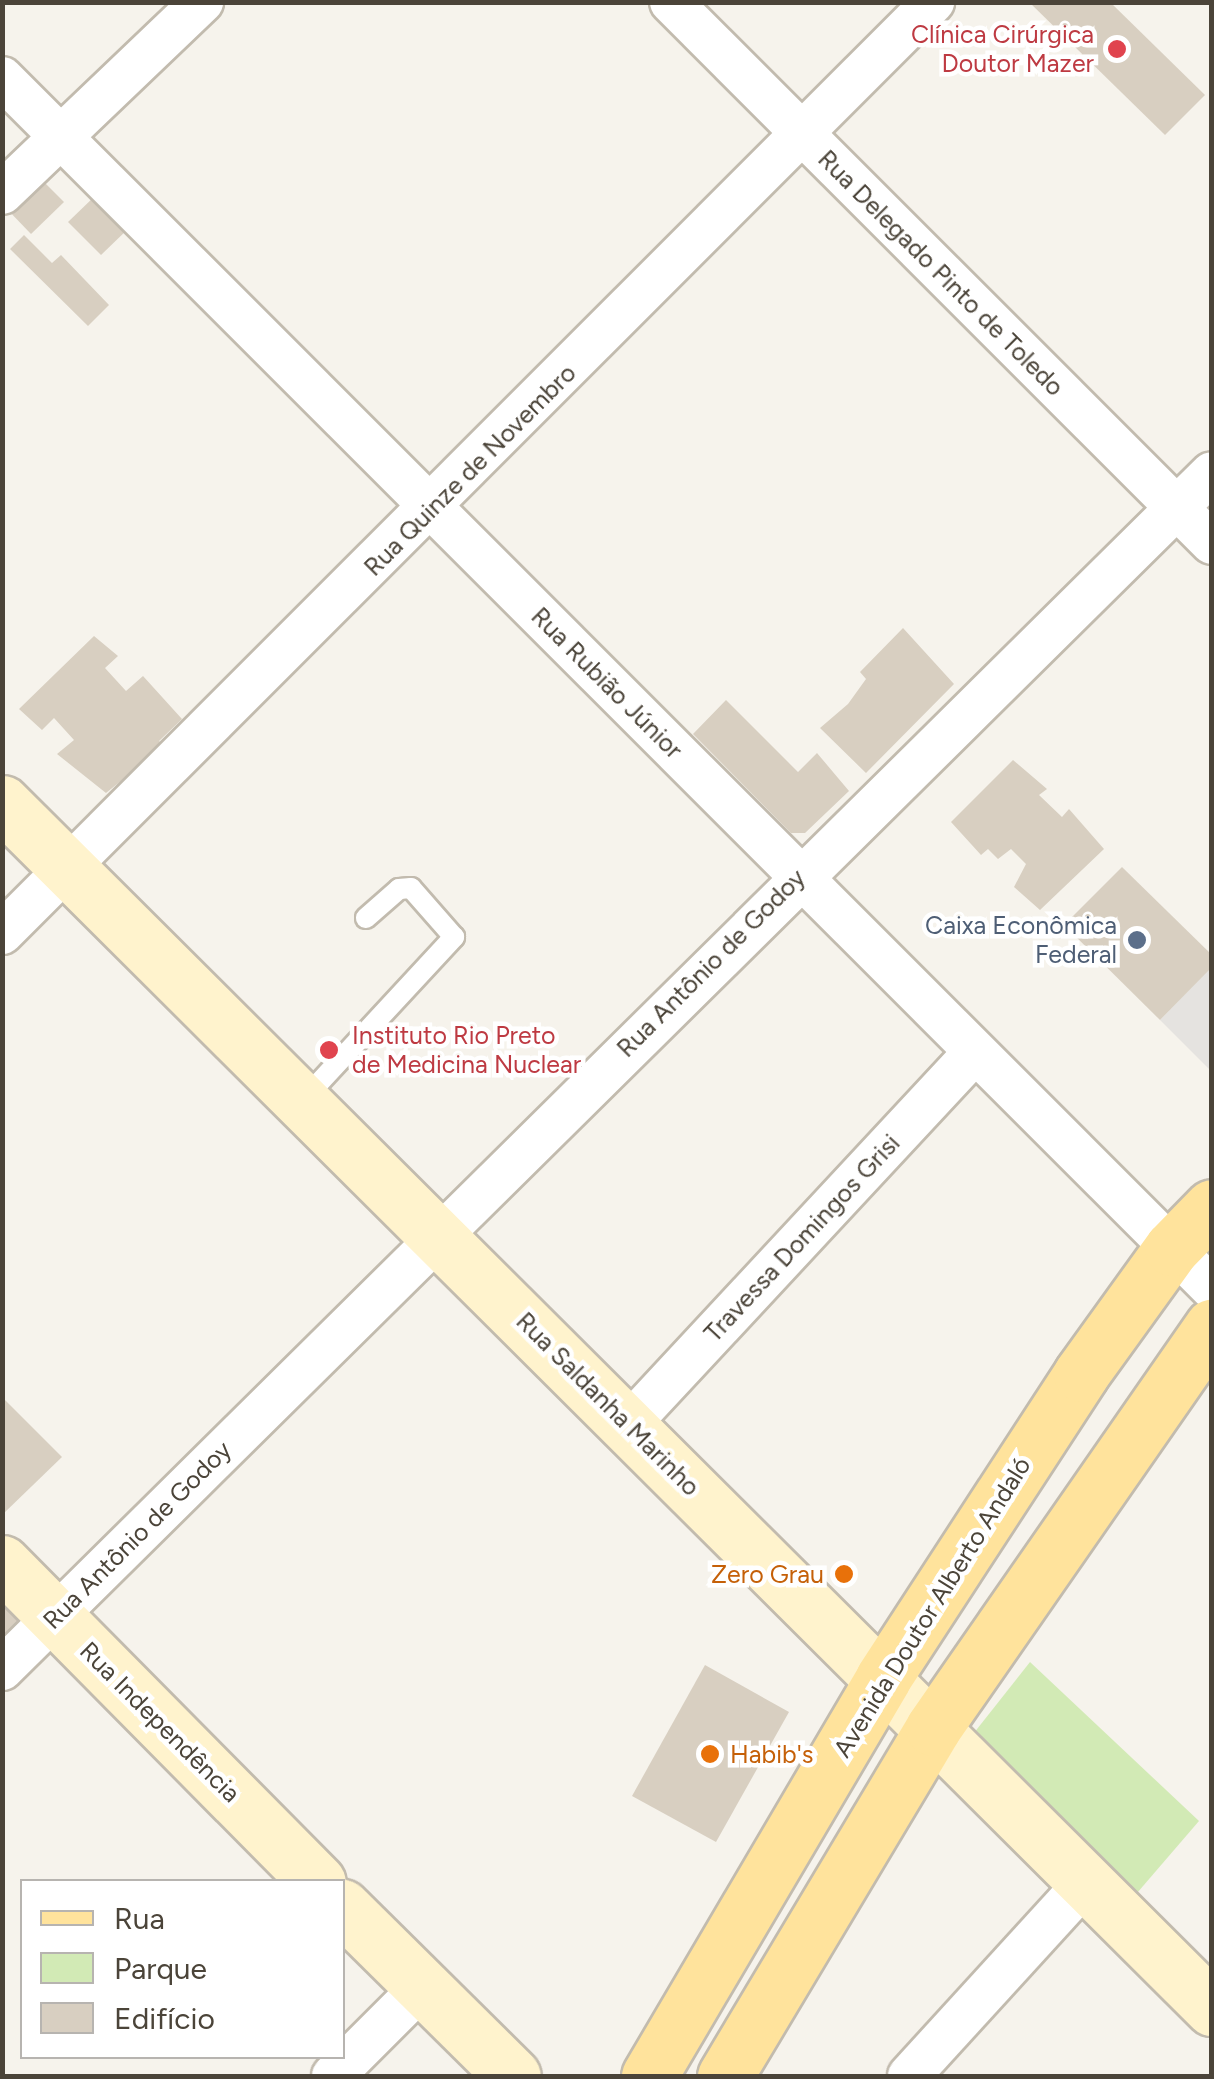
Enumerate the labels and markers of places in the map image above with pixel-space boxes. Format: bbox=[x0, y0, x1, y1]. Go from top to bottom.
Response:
place label: Clínica Cirúrgica Doutor Mazer bbox=[911, 20, 1094, 79]
marker: Clínica Cirúrgica Doutor Mazer bbox=[1104, 36, 1130, 62]
place label: Caixa Econômica Federal bbox=[925, 911, 1117, 970]
marker: Caixa Econômica Federal bbox=[1126, 929, 1148, 951]
place label: Instituto Rio Preto de Medicina Nuclear bbox=[352, 1021, 581, 1080]
marker: Instituto Rio Preto de Medicina Nuclear bbox=[316, 1037, 342, 1063]
place label: Zero Grau bbox=[711, 1559, 824, 1589]
marker: Zero Grau bbox=[833, 1563, 855, 1585]
place label: Habib's bbox=[730, 1739, 813, 1769]
marker: Habib's bbox=[699, 1743, 721, 1765]

